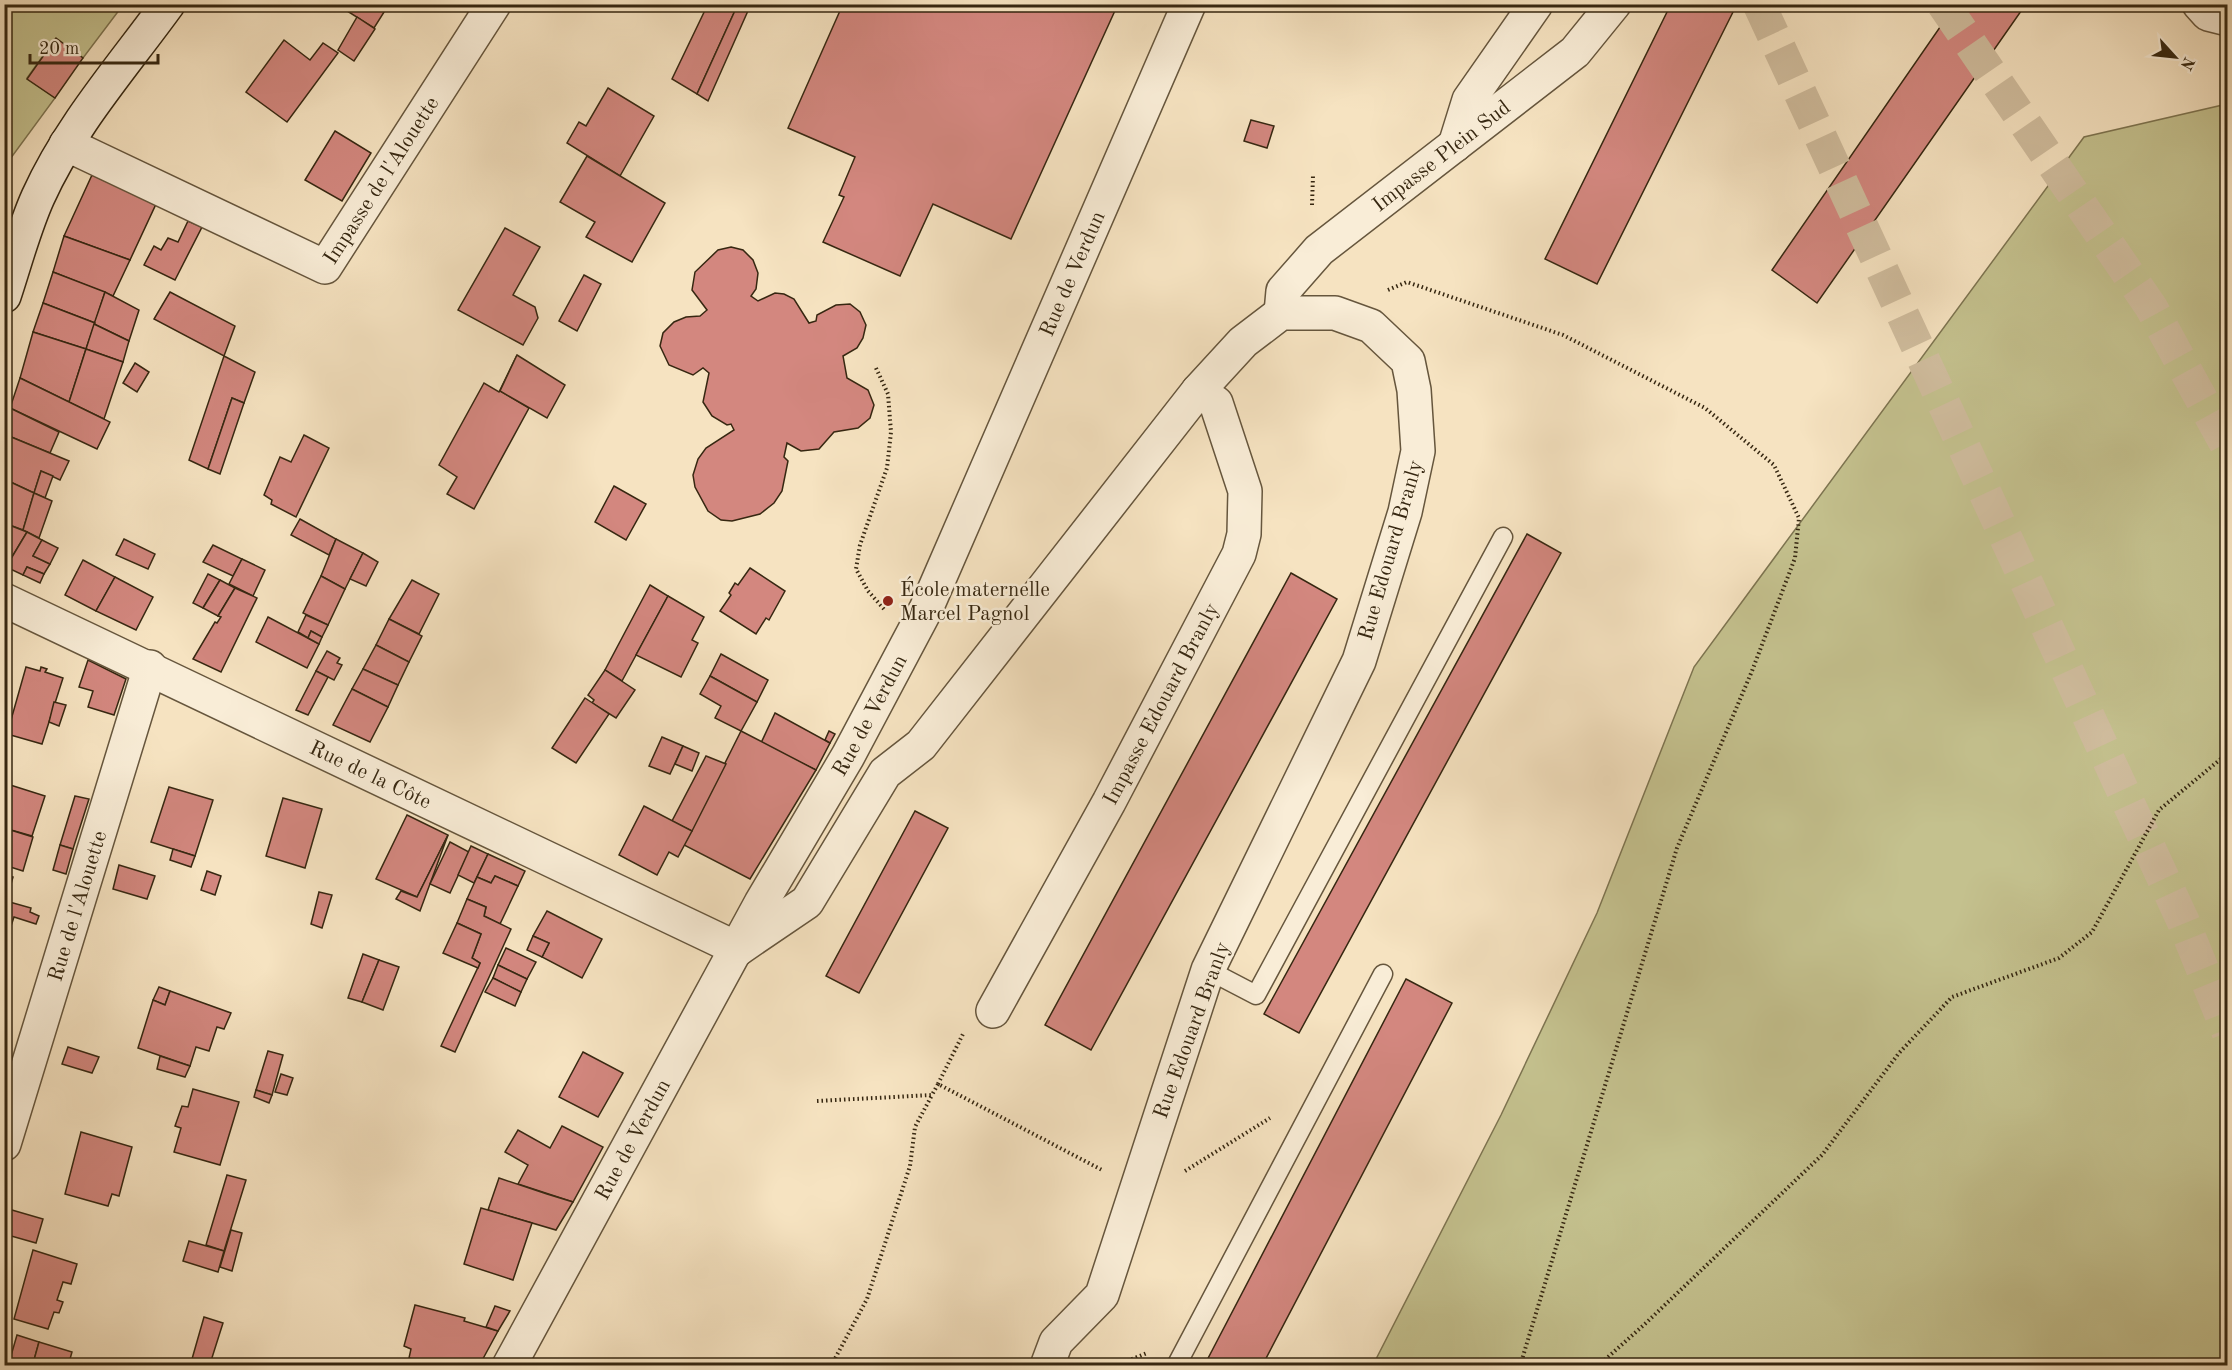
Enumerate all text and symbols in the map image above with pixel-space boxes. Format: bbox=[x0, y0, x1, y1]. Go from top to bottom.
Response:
scale bar bbox=[30, 27, 158, 65]
north arrow bbox=[2145, 27, 2205, 87]
text: 20 m bbox=[39, 40, 79, 58]
text: N bbox=[2176, 54, 2196, 73]
street label: Impasse de l'Alouette bbox=[321, 93, 444, 269]
street label: Impasse Plein Sud bbox=[1369, 97, 1515, 216]
street label: Rue de Verdun bbox=[1037, 208, 1110, 340]
street label: Rue Edouard Branly bbox=[1356, 458, 1427, 643]
place label: École maternelle Marcel Pagnol bbox=[900, 576, 1050, 625]
marker: École maternelle Marcel Pagnol bbox=[881, 594, 895, 608]
street label: Impasse Edouard Branly bbox=[1100, 600, 1223, 809]
street label: Rue de Verdun bbox=[829, 652, 912, 780]
street label: Rue de la Côte bbox=[306, 738, 434, 813]
street label: Rue de l'Alouette bbox=[45, 828, 111, 984]
street label: Rue Edouard Branly bbox=[1151, 939, 1234, 1122]
street label: Rue de Verdun bbox=[592, 1076, 675, 1204]

